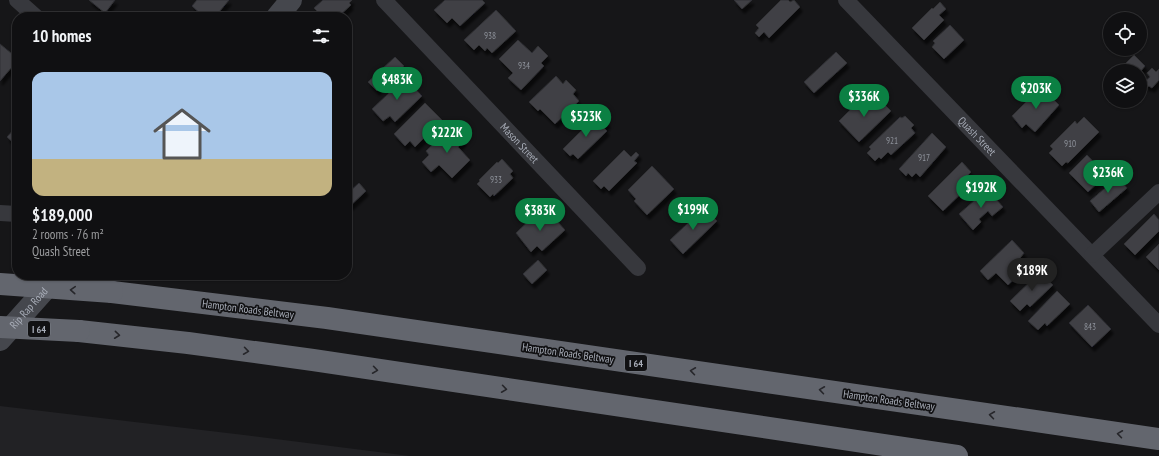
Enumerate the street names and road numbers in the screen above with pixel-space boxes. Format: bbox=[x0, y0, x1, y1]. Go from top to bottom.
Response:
street label: Quash Street bbox=[955, 114, 999, 159]
street label: Mason Street bbox=[497, 120, 542, 166]
street label: Rip Rap Road bbox=[7, 284, 51, 331]
street label: Hampton Roads Beltway bbox=[201, 296, 295, 322]
road number: I 64 bbox=[28, 321, 50, 337]
street label: Hampton Roads Beltway bbox=[521, 340, 616, 366]
road number: I 64 bbox=[625, 355, 647, 371]
street label: Hampton Roads Beltway bbox=[842, 387, 937, 413]

